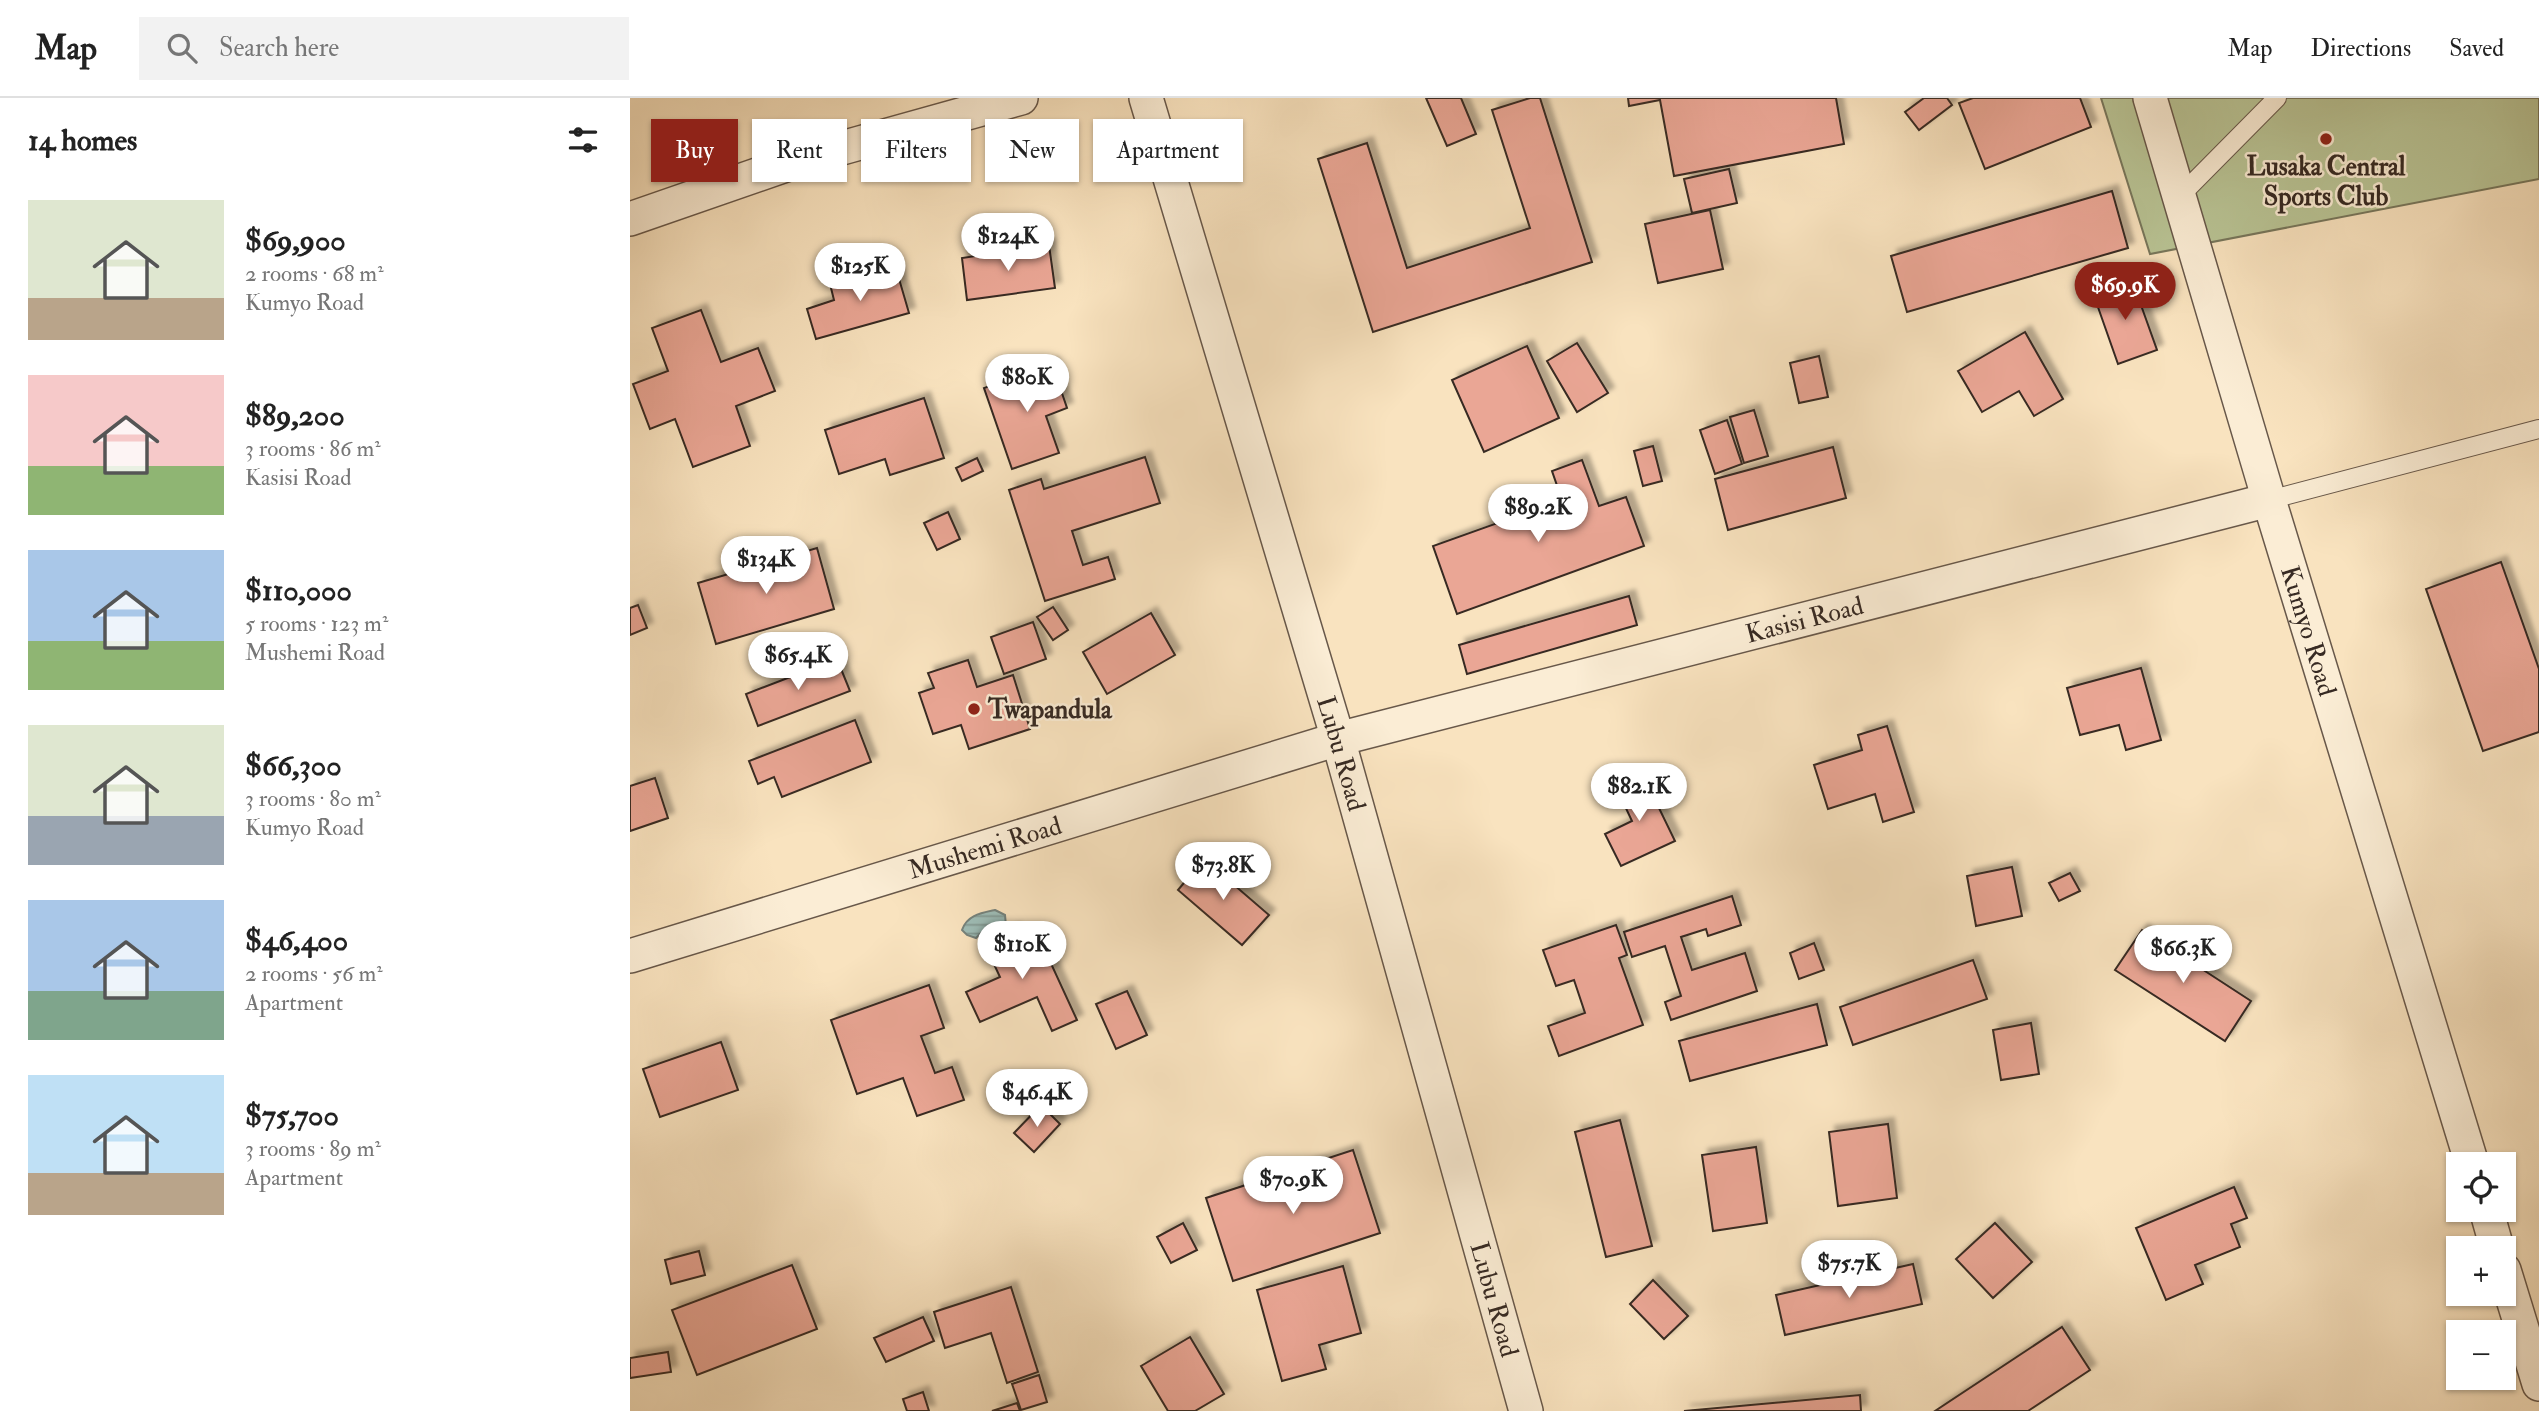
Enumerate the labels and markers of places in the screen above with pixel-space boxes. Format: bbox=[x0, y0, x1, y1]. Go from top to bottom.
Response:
marker: Lusaka Central Sports Club bbox=[2318, 131, 2334, 147]
place label: Lusaka Central Sports Club bbox=[2247, 151, 2406, 214]
pin: $124K bbox=[959, 214, 1057, 273]
pin: $125K bbox=[811, 244, 909, 303]
pin: $69.9K bbox=[2068, 262, 2182, 322]
pin: $80K bbox=[986, 354, 1068, 414]
pin: $89.2K bbox=[1481, 484, 1595, 544]
pin: $134K bbox=[717, 536, 815, 596]
pin: $65.4K bbox=[741, 632, 855, 692]
place label: Twapandula bbox=[987, 694, 1113, 727]
marker: Twapandula bbox=[966, 701, 982, 717]
pin: $82.1K bbox=[1582, 764, 1696, 823]
pin: $73.8K bbox=[1166, 842, 1280, 902]
pin: $110K bbox=[973, 922, 1071, 981]
pin: $66.3K bbox=[2126, 926, 2240, 985]
pin: $46.4K bbox=[980, 1070, 1094, 1129]
pin: $70.9K bbox=[1236, 1156, 1350, 1216]
pin: $75.7K bbox=[1792, 1240, 1906, 1300]

